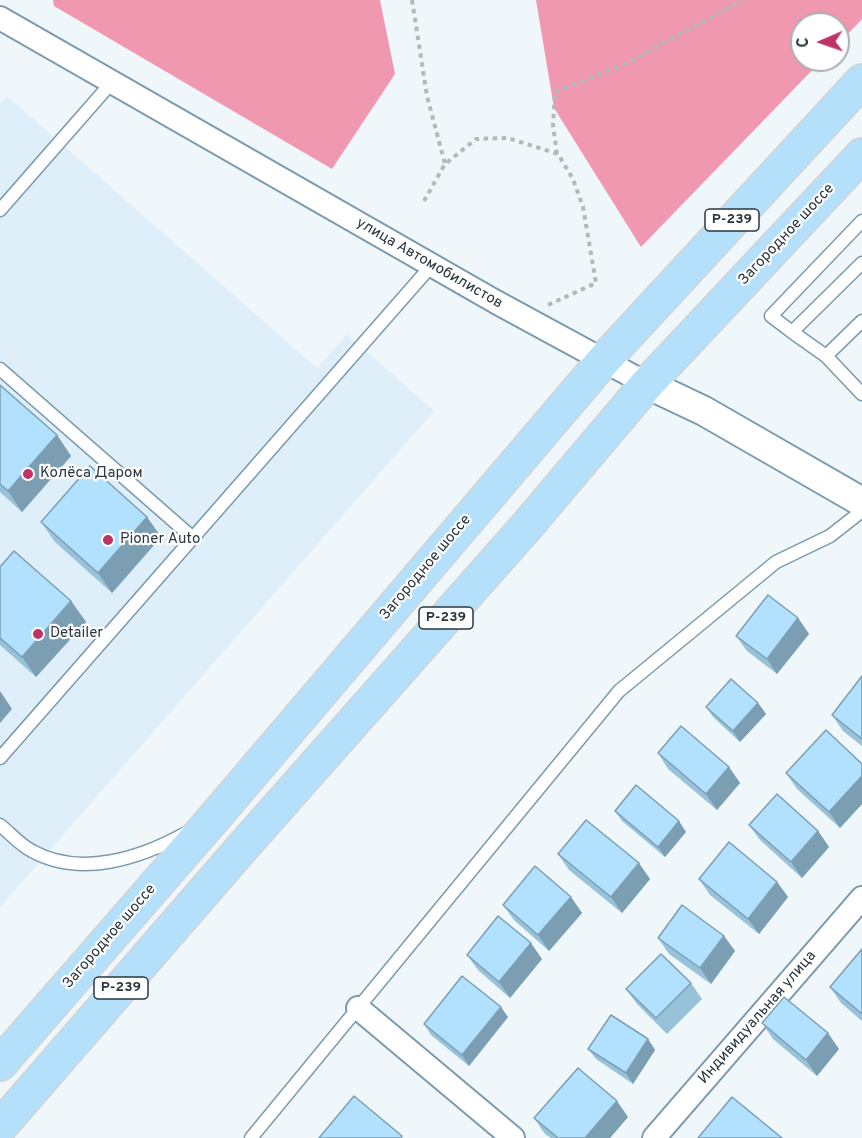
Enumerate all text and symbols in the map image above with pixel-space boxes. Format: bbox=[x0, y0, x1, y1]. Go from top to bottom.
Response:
north arrow bbox=[790, 12, 850, 72]
text: С bbox=[794, 37, 814, 48]
street label: Загородное шоссе bbox=[735, 180, 839, 290]
road number: Р-239 bbox=[705, 209, 759, 231]
street label: улица Автомобилистов bbox=[353, 215, 505, 313]
place label: Колёса Даром bbox=[40, 465, 143, 483]
marker: Колёса Даром bbox=[21, 467, 35, 481]
street label: Загородное шоссе bbox=[377, 512, 475, 624]
place label: Pioner Auto bbox=[120, 531, 200, 549]
marker: Pioner Auto bbox=[101, 533, 115, 547]
road number: Р-239 bbox=[419, 607, 473, 629]
place label: Detailer bbox=[50, 625, 103, 643]
marker: Detailer bbox=[31, 627, 45, 641]
street label: Загородное шоссе bbox=[60, 881, 160, 993]
street label: Индивидуальная улица bbox=[695, 948, 821, 1088]
road number: Р-239 bbox=[94, 977, 148, 999]

